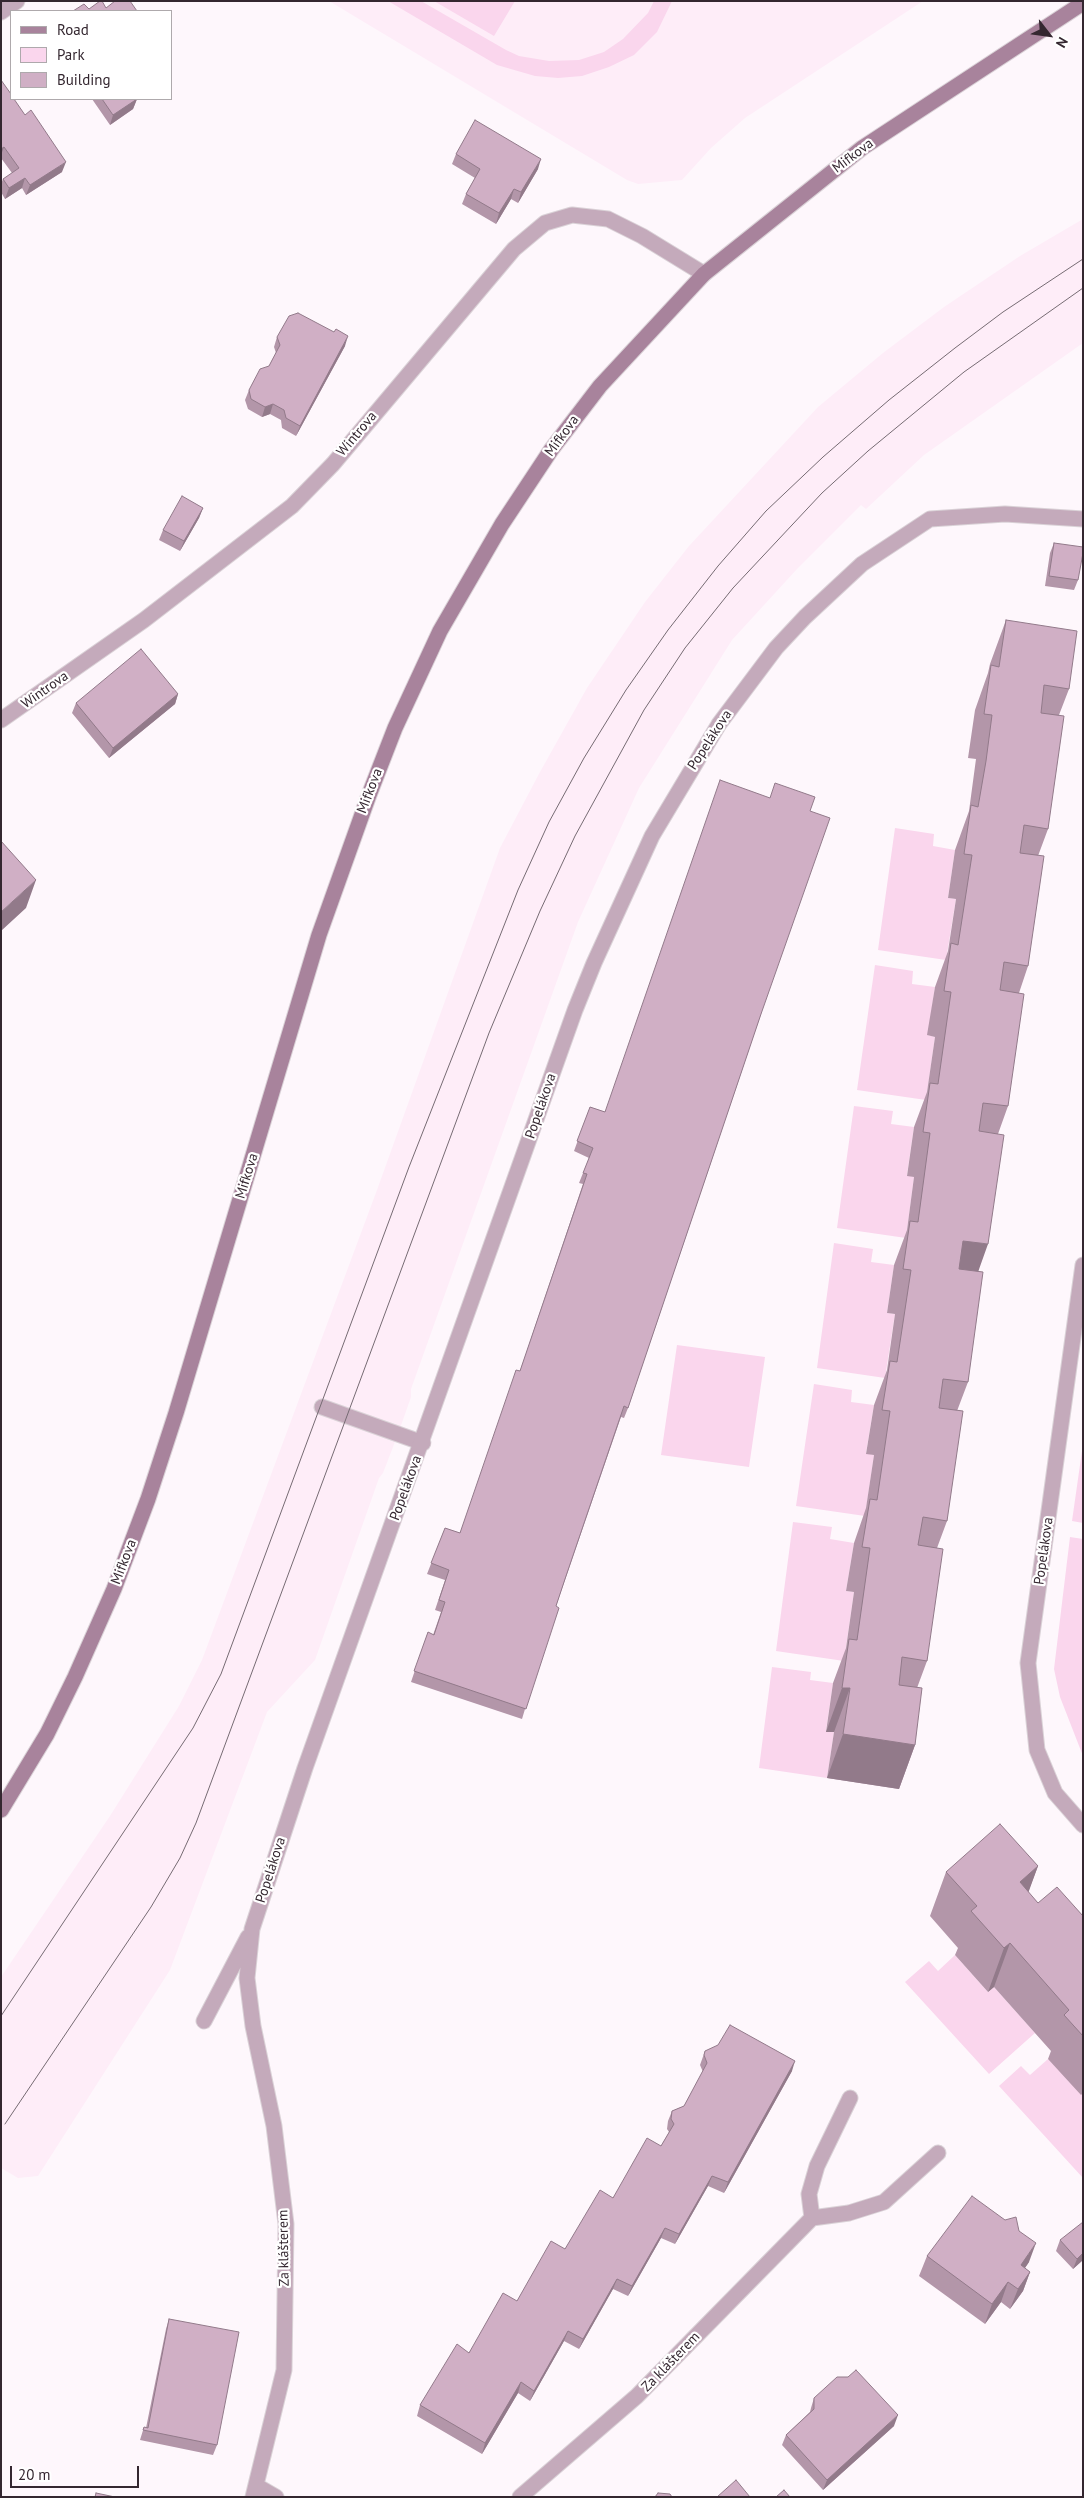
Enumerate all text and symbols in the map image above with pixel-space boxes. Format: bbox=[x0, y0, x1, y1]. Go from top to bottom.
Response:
legend bbox=[10, 10, 172, 100]
north arrow bbox=[1024, 10, 1074, 60]
text: Road bbox=[57, 20, 89, 39]
text: N bbox=[1052, 34, 1072, 51]
text: Park bbox=[57, 45, 85, 64]
text: Building bbox=[57, 70, 111, 89]
street label: Mifkova bbox=[829, 135, 877, 177]
street label: Wintrova bbox=[333, 408, 381, 460]
street label: Mifkova bbox=[541, 412, 583, 460]
street label: Wintrova bbox=[18, 668, 72, 712]
street label: Popelákova bbox=[684, 707, 736, 773]
street label: Mifkova bbox=[354, 766, 386, 816]
street label: Popelákova bbox=[522, 1071, 560, 1141]
street label: Mifkova bbox=[232, 1151, 262, 1201]
street label: Popelákova bbox=[386, 1453, 426, 1523]
street label: Popelákova bbox=[1031, 1516, 1057, 1586]
street label: Mifkova bbox=[108, 1537, 140, 1587]
street label: Popelákova bbox=[252, 1835, 290, 1905]
street label: Za klášterem bbox=[275, 2210, 293, 2286]
street label: Za klášterem bbox=[638, 2329, 704, 2395]
scale bar bbox=[12, 2456, 141, 2488]
text: 20 m bbox=[18, 2465, 51, 2484]

